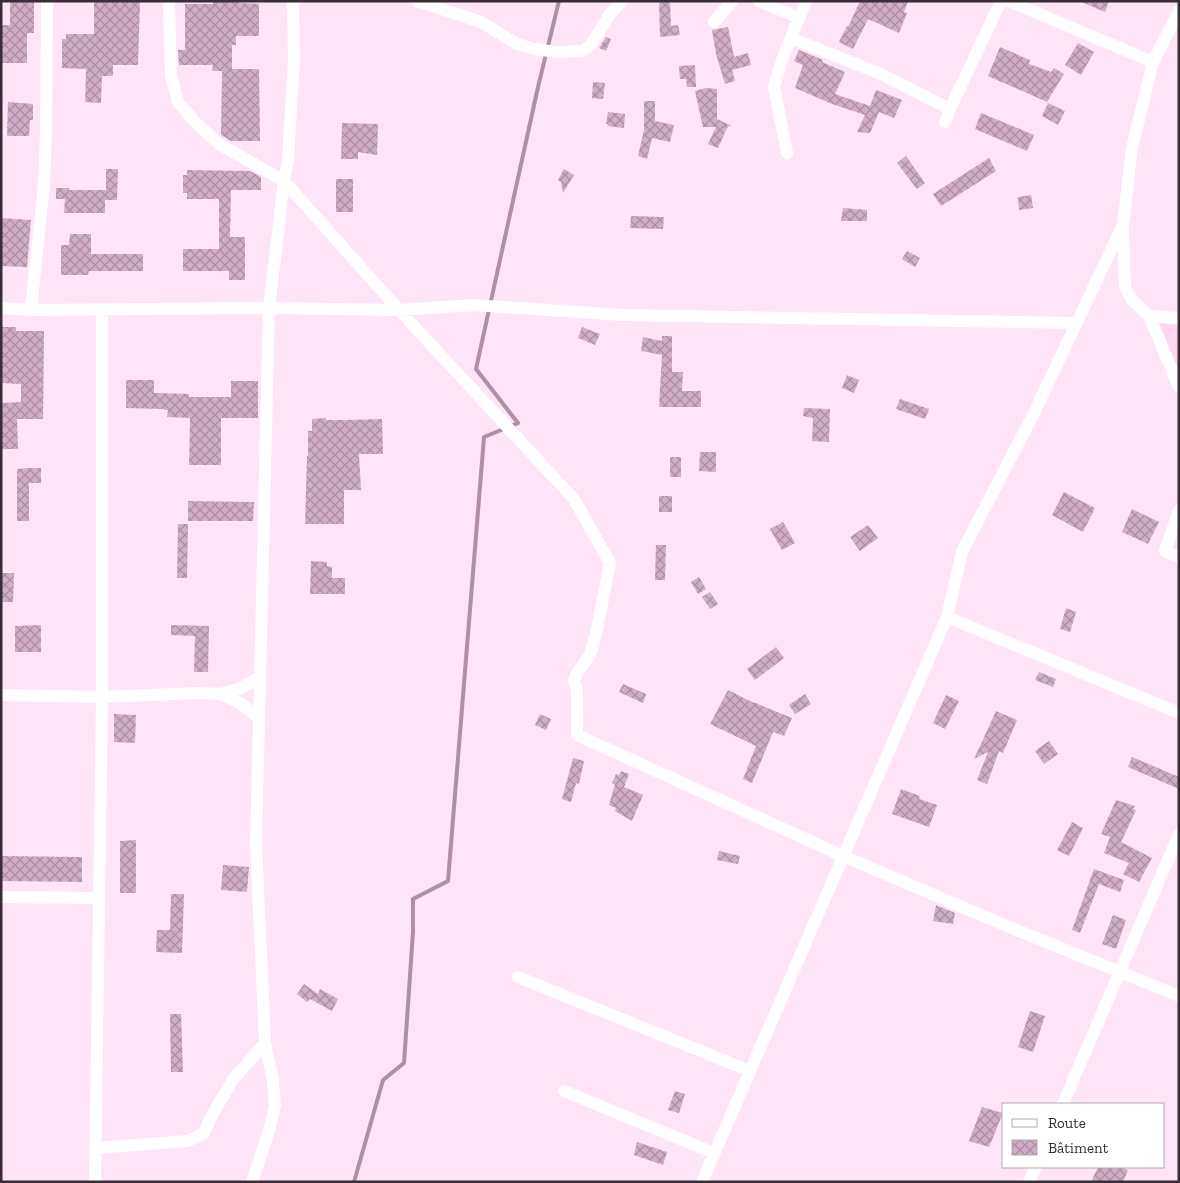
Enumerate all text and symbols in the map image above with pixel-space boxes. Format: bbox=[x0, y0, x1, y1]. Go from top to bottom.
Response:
legend bbox=[1002, 1103, 1165, 1168]
text: Route bbox=[1048, 1114, 1086, 1132]
text: Bâtiment bbox=[1048, 1139, 1109, 1157]

